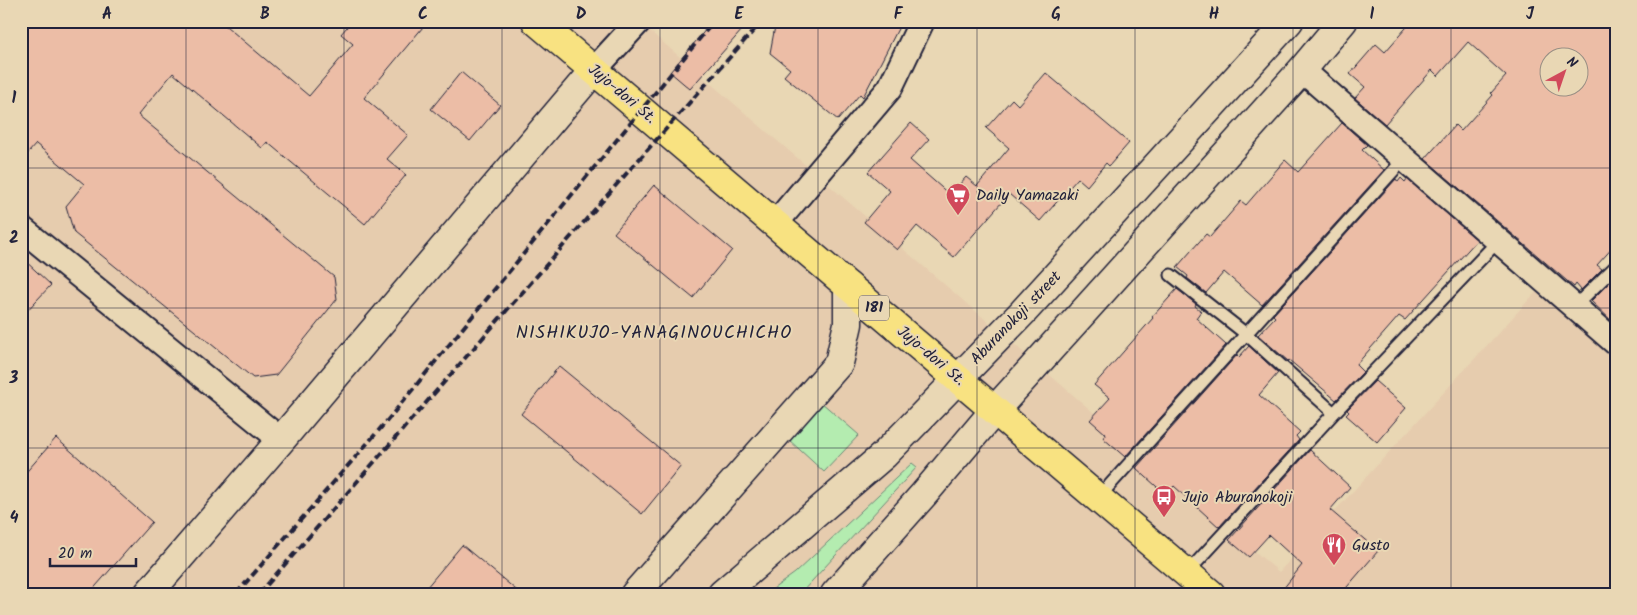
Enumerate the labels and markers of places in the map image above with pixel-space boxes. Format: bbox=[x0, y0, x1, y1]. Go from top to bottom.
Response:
supermarket icon: Daily Yamazaki bbox=[945, 182, 971, 216]
place label: Daily Yamazaki bbox=[976, 183, 1079, 208]
bus stop icon: Jujo Aburanokoji bbox=[1151, 484, 1177, 518]
place label: Jujo Aburanokoji bbox=[1182, 485, 1293, 510]
restaurant icon: Gusto bbox=[1321, 532, 1347, 566]
place label: Gusto bbox=[1352, 533, 1390, 558]

